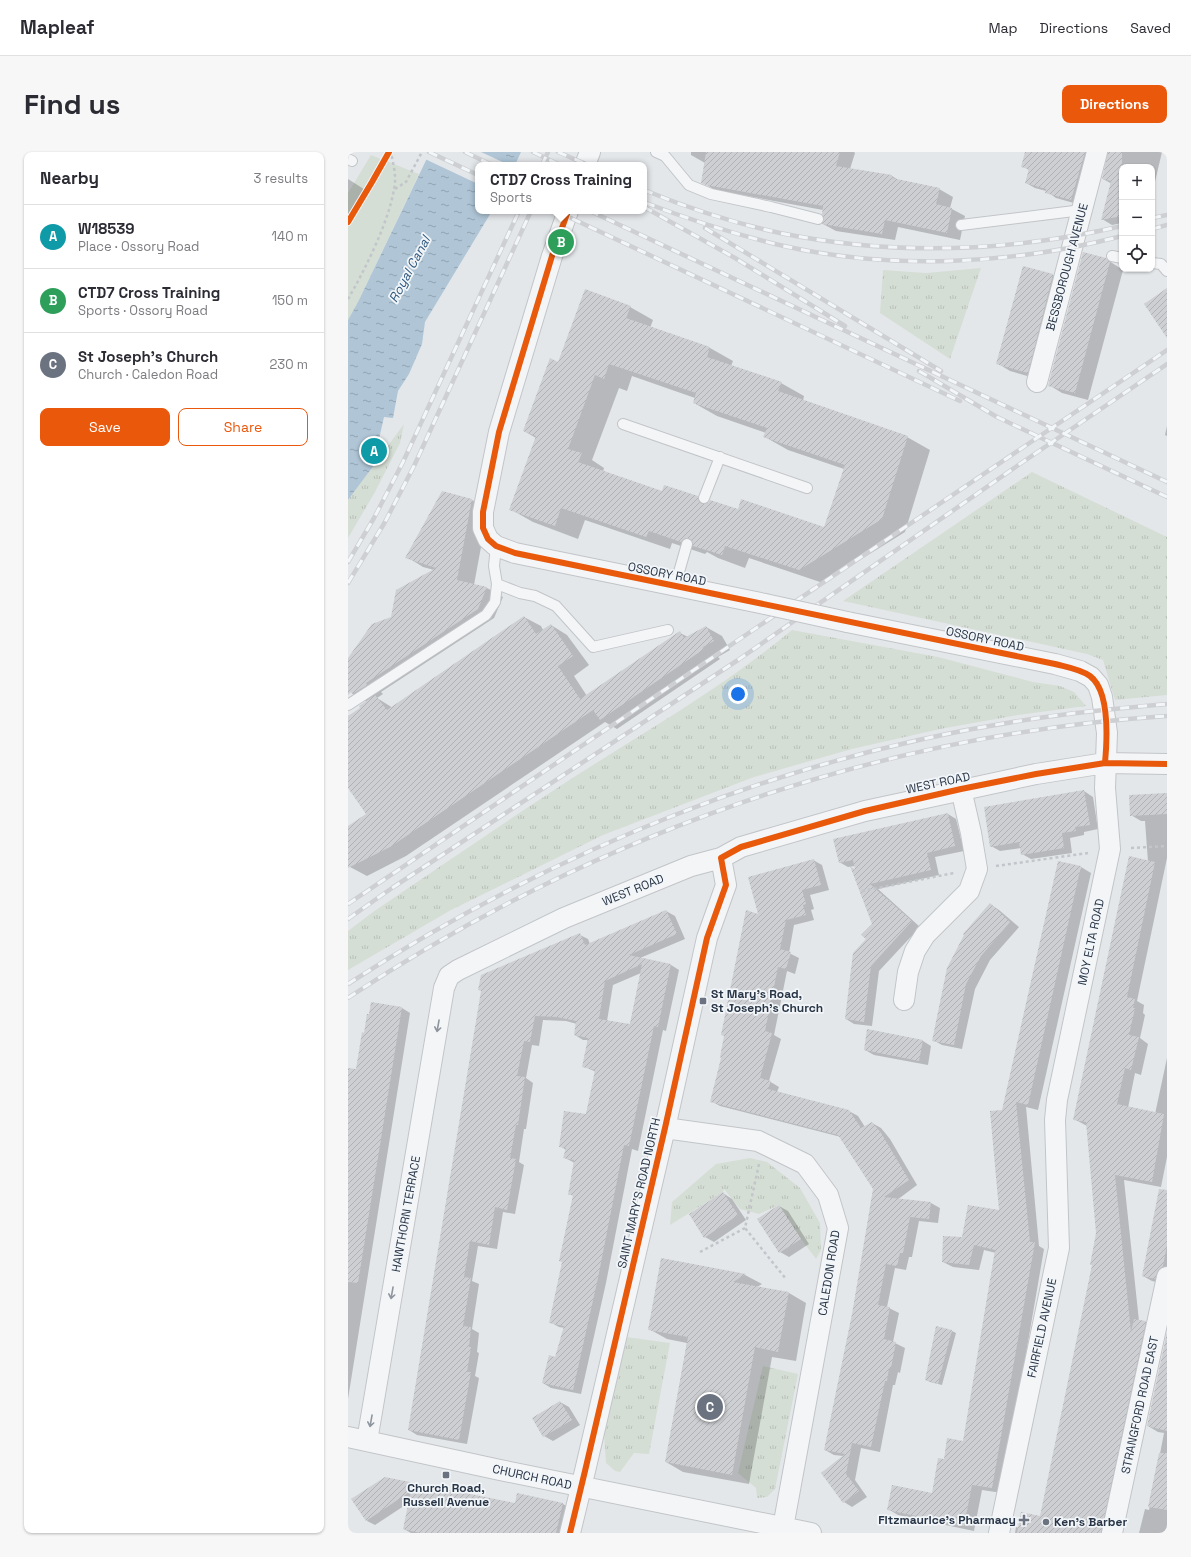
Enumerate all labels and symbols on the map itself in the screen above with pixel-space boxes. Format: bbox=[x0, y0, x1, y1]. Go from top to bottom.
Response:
street label: BESSBOROUGH AVENUE bbox=[1042, 201, 1092, 333]
pin: B bbox=[548, 227, 574, 257]
water label: Royal Canal bbox=[385, 232, 435, 305]
pin: A bbox=[361, 436, 387, 466]
street label: OSSORY ROAD bbox=[626, 559, 708, 589]
street label: OSSORY ROAD bbox=[944, 623, 1026, 655]
your location bbox=[728, 684, 748, 704]
street label: WEST ROAD bbox=[905, 768, 972, 798]
street label: WEST ROAD bbox=[600, 870, 666, 910]
street label: MOY ELTA ROAD bbox=[1074, 897, 1108, 987]
place label: St Mary's Road, St Joseph's Church bbox=[711, 986, 823, 1016]
marker: St Mary's Road, St Joseph's Church bbox=[698, 996, 708, 1006]
one-way arrow bbox=[434, 1019, 442, 1032]
street label: SAINT MARY'S ROAD NORTH bbox=[614, 1116, 664, 1270]
street label: HAWTHORN TERRACE bbox=[388, 1154, 424, 1273]
street label: CALEDON ROAD bbox=[814, 1229, 844, 1317]
street label: FAIRFIELD AVENUE bbox=[1024, 1276, 1060, 1379]
one-way arrow bbox=[388, 1286, 396, 1299]
street label: STRANGFORD ROAD EAST bbox=[1118, 1335, 1162, 1475]
pin: C bbox=[697, 1392, 723, 1422]
one-way arrow bbox=[366, 1414, 374, 1427]
street label: CHURCH ROAD bbox=[491, 1461, 573, 1493]
marker: Church Road, Russell Avenue bbox=[441, 1470, 451, 1480]
place label: Church Road, Russell Avenue bbox=[403, 1480, 489, 1510]
place label: Fitzmaurice's Pharmacy bbox=[878, 1512, 1016, 1528]
place label: Ken's Barber bbox=[1054, 1514, 1127, 1530]
marker: Fitzmaurice's Pharmacy bbox=[1019, 1515, 1029, 1525]
marker: Ken's Barber bbox=[1041, 1517, 1051, 1527]

